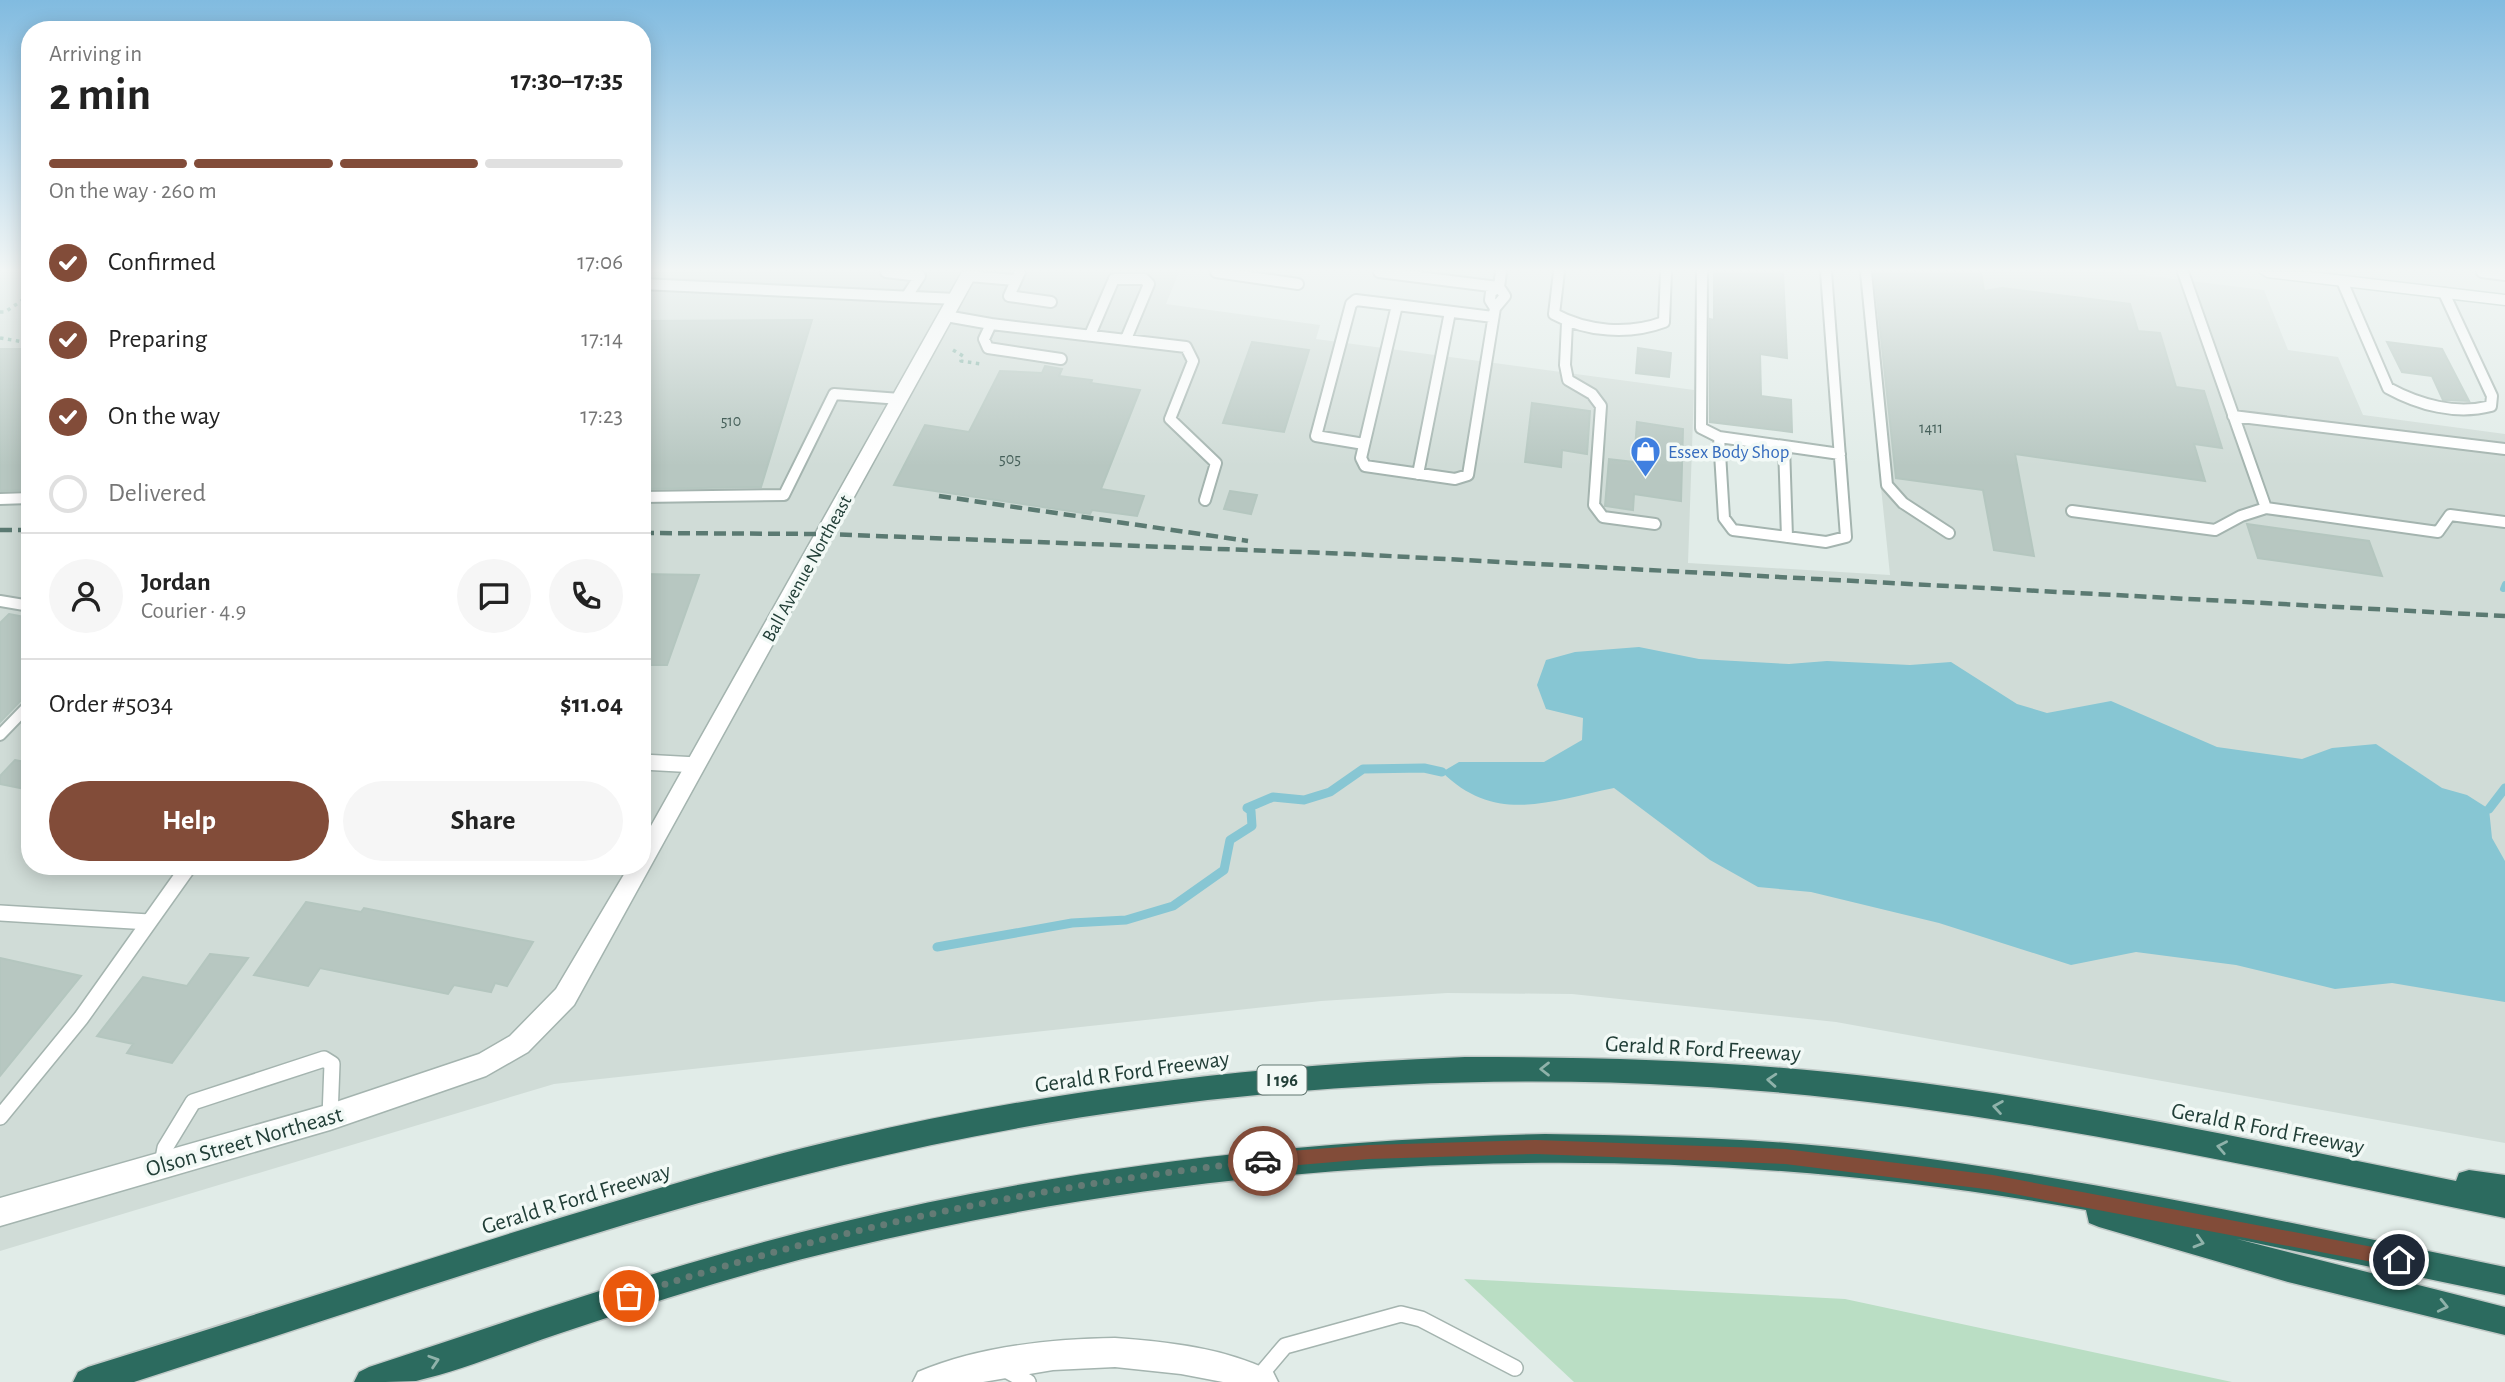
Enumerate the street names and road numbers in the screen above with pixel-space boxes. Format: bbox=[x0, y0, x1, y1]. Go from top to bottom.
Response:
street label: Ball Avenue Northeast bbox=[759, 492, 855, 645]
street label: Gerald R Ford Freeway bbox=[1604, 1033, 1802, 1066]
street label: Gerald R Ford Freeway bbox=[1034, 1047, 1231, 1098]
road number: I 196 bbox=[1258, 1065, 1306, 1094]
street label: Gerald R Ford Freeway bbox=[2169, 1099, 2366, 1160]
street label: Olson Street Northeast bbox=[143, 1103, 346, 1182]
street label: Gerald R Ford Freeway bbox=[479, 1160, 674, 1239]

